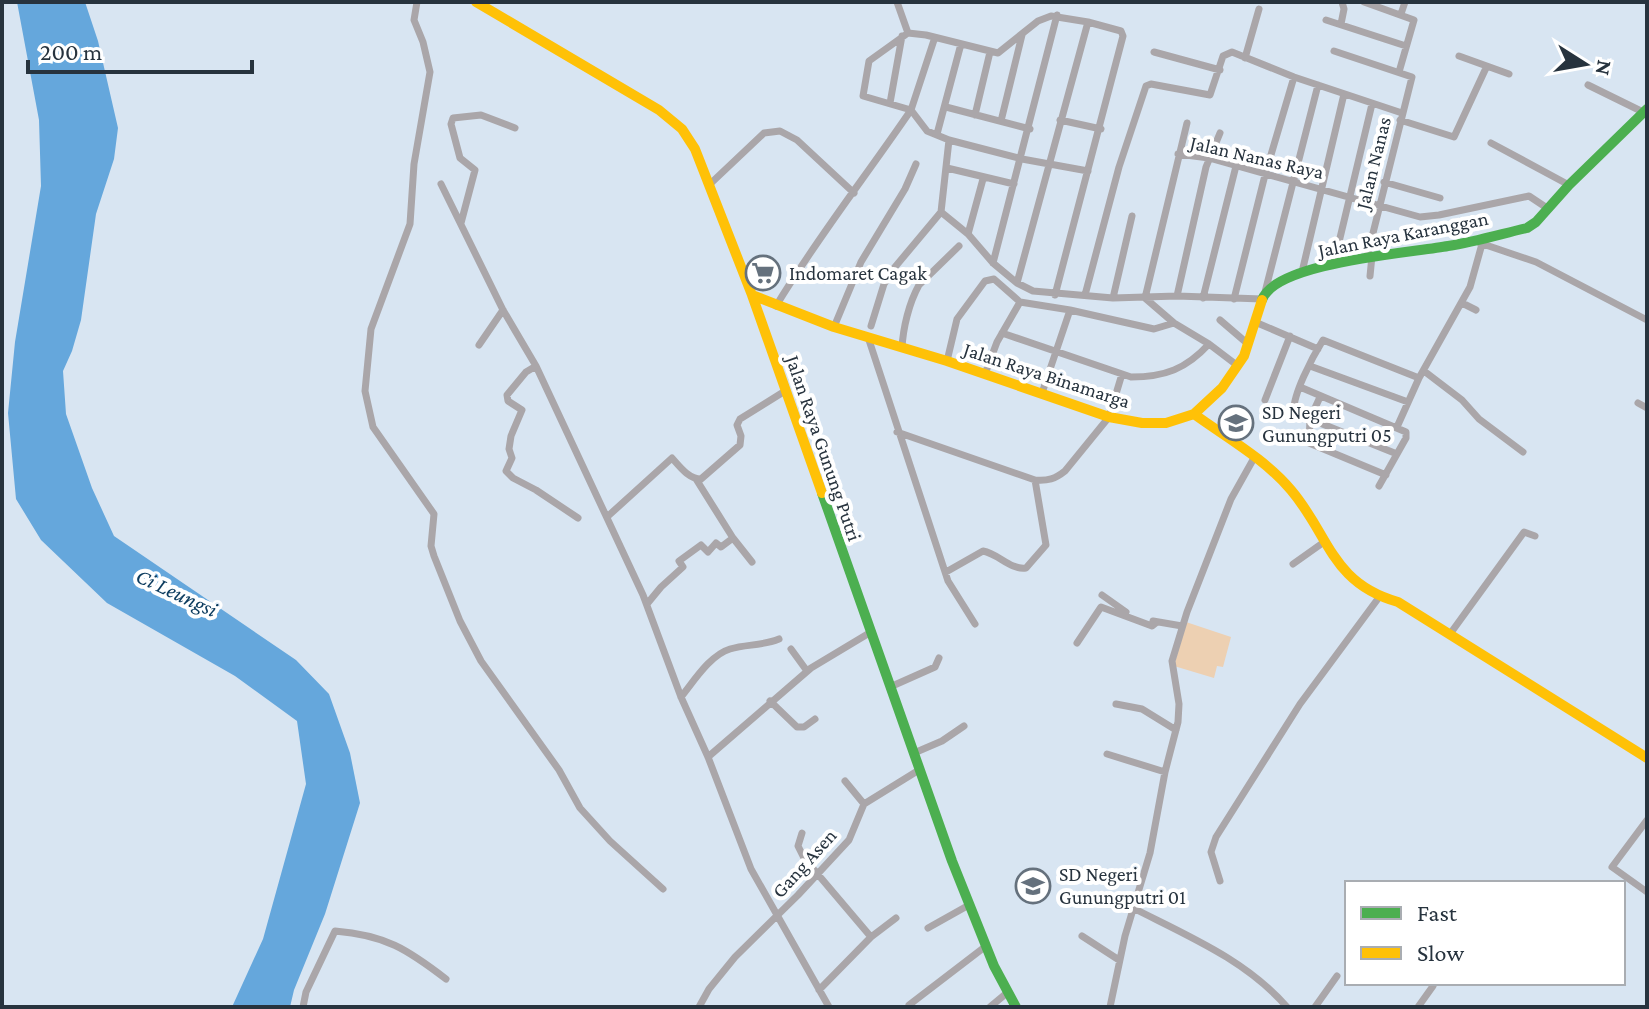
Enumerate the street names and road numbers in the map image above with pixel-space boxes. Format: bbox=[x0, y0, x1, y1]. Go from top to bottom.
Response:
street label: Jalan Nanas bbox=[1350, 114, 1396, 214]
street label: Jalan Nanas Raya bbox=[1186, 130, 1326, 184]
street label: Jalan Raya Karanggan bbox=[1314, 207, 1490, 263]
street label: Jalan Raya Binamarga bbox=[959, 337, 1133, 413]
street label: Jalan Raya Gunung Putri bbox=[780, 350, 866, 544]
street label: Gang Asen bbox=[767, 824, 841, 903]

